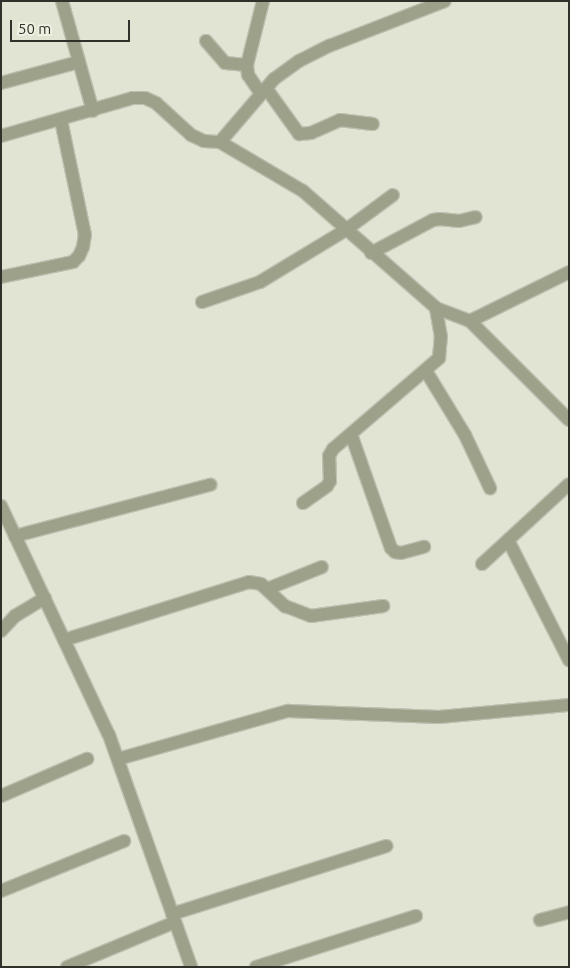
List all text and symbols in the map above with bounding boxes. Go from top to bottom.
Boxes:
scale bar [12,10,132,42]
text: 50 m [18,20,51,37]

